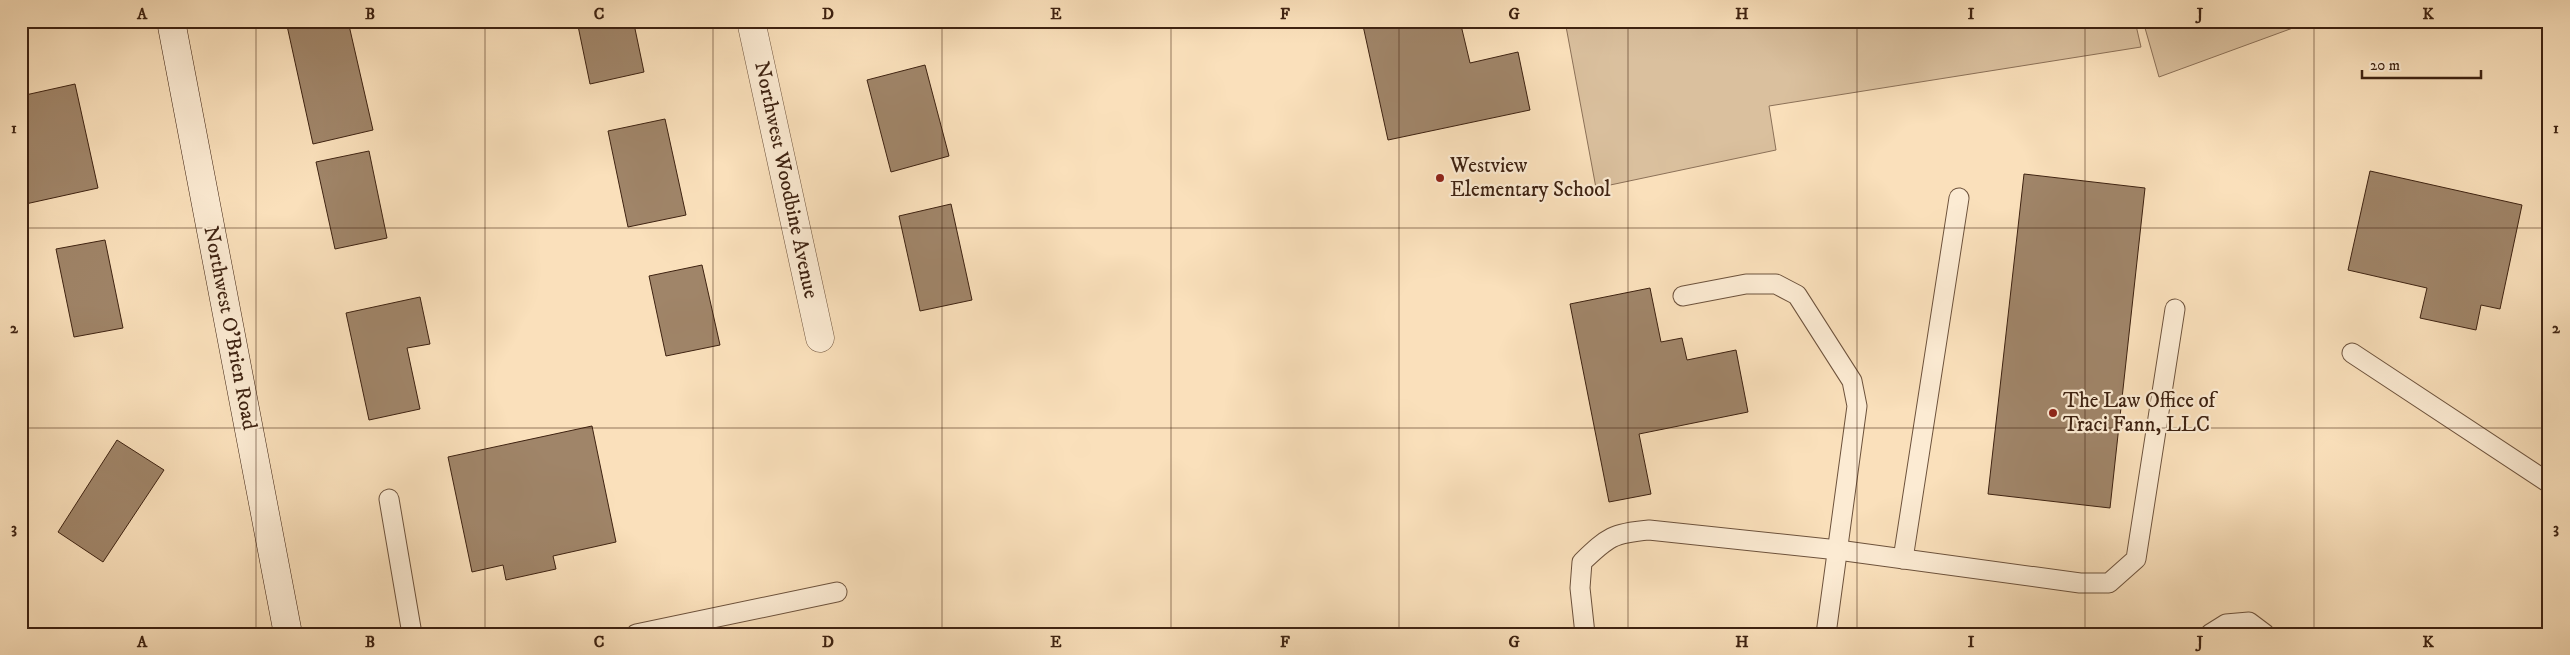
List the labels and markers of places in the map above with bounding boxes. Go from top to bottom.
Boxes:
place label: Westview Elementary School [1449,153,1611,203]
marker: Westview Elementary School [1434,172,1446,184]
place label: The Law Office of Traci Fann, LLC [2063,388,2219,438]
marker: The Law Office of Traci Fann, LLC [2047,407,2059,419]

